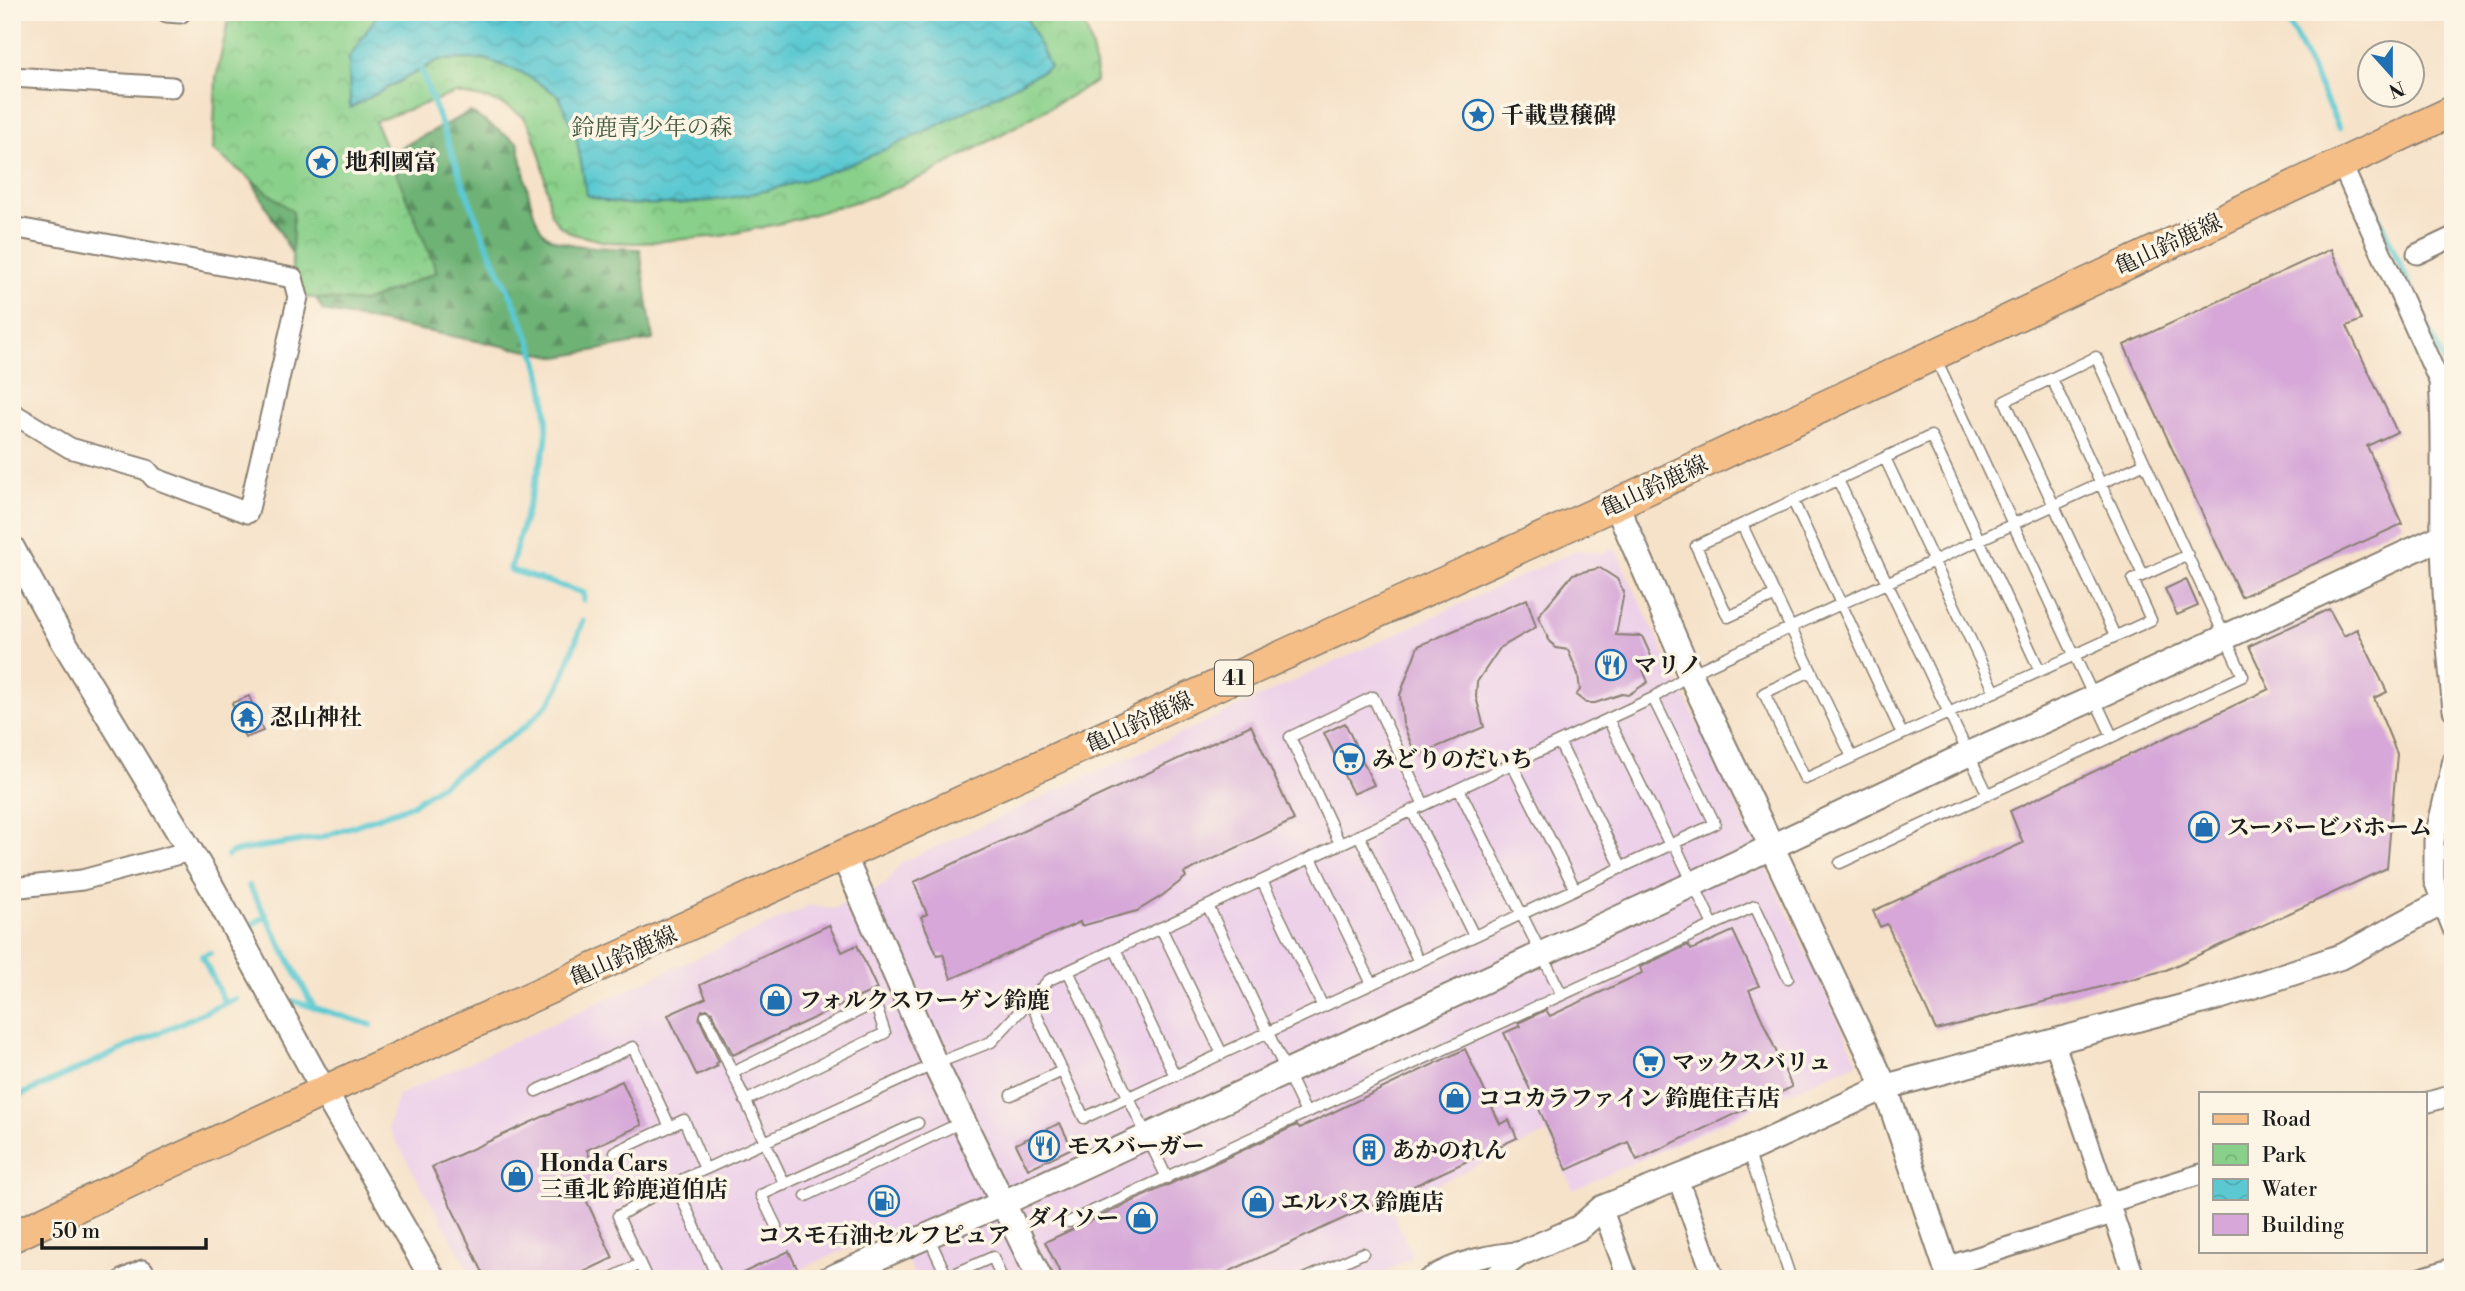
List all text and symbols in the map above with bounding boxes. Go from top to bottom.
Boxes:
north arrow [2356,38,2426,108]
text: N [2385,75,2408,103]
place icon: 千載豊穣碑 [1461,98,1495,132]
place label: 千載豊穣碑 [1501,102,1616,130]
park label: 鈴鹿青少年の森 [572,114,733,142]
place icon: 地利國富 [305,145,339,179]
place label: 地利國富 [345,149,437,177]
street label: 亀山鈴鹿線 [2110,208,2226,282]
street label: 亀山鈴鹿線 [1596,450,1712,524]
restaurant icon: マリノ [1594,648,1628,682]
place label: マリノ [1634,652,1702,680]
road number: 41 [1215,660,1253,696]
street label: 亀山鈴鹿線 [1081,686,1197,760]
temple icon: 忍山神社 [230,700,264,734]
place label: 忍山神社 [270,704,362,732]
supermarket icon: みどりのだいち [1332,742,1366,776]
place label: みどりのだいち [1372,746,1533,774]
shop icon: スーパービバホーム [2187,810,2221,844]
place label: スーパービバホーム [2227,814,2432,842]
street label: 亀山鈴鹿線 [565,921,682,993]
shop icon: フォルクスワーゲン鈴鹿 [759,983,793,1017]
place label: フォルクスワーゲン鈴鹿 [799,987,1050,1015]
supermarket icon: マックスバリュ [1632,1045,1666,1079]
place label: マックスバリュ [1672,1049,1831,1077]
shop icon: ココカラファイン 鈴鹿住吉店 [1438,1081,1472,1115]
place label: ココカラファイン 鈴鹿住吉店 [1478,1085,1780,1113]
legend [2199,1092,2426,1252]
text: Road [2262,1107,2311,1133]
restaurant icon: モスバーガー [1027,1129,1061,1163]
place label: モスバーガー [1067,1133,1205,1161]
building icon: あかのれん [1352,1133,1386,1167]
place label: あかのれん [1392,1137,1507,1165]
text: Park [2262,1143,2307,1169]
place label: Honda Cars 三重北 鈴鹿道伯店 [540,1150,728,1204]
shop icon: Honda Cars 三重北 鈴鹿道伯店 [500,1159,534,1193]
text: Water [2261,1177,2317,1203]
fuel station icon: コスモ石油セルフピュア [867,1184,901,1218]
shop icon: エルパス 鈴鹿店 [1241,1185,1275,1219]
place label: エルパス 鈴鹿店 [1281,1189,1444,1217]
shop icon: ダイソー [1125,1201,1159,1235]
place label: ダイソー [1027,1205,1119,1233]
scale bar [42,1207,206,1251]
text: Building [2261,1213,2344,1239]
text: 50 m [52,1219,100,1245]
place label: コスモ石油セルフピュア [758,1222,1011,1250]

